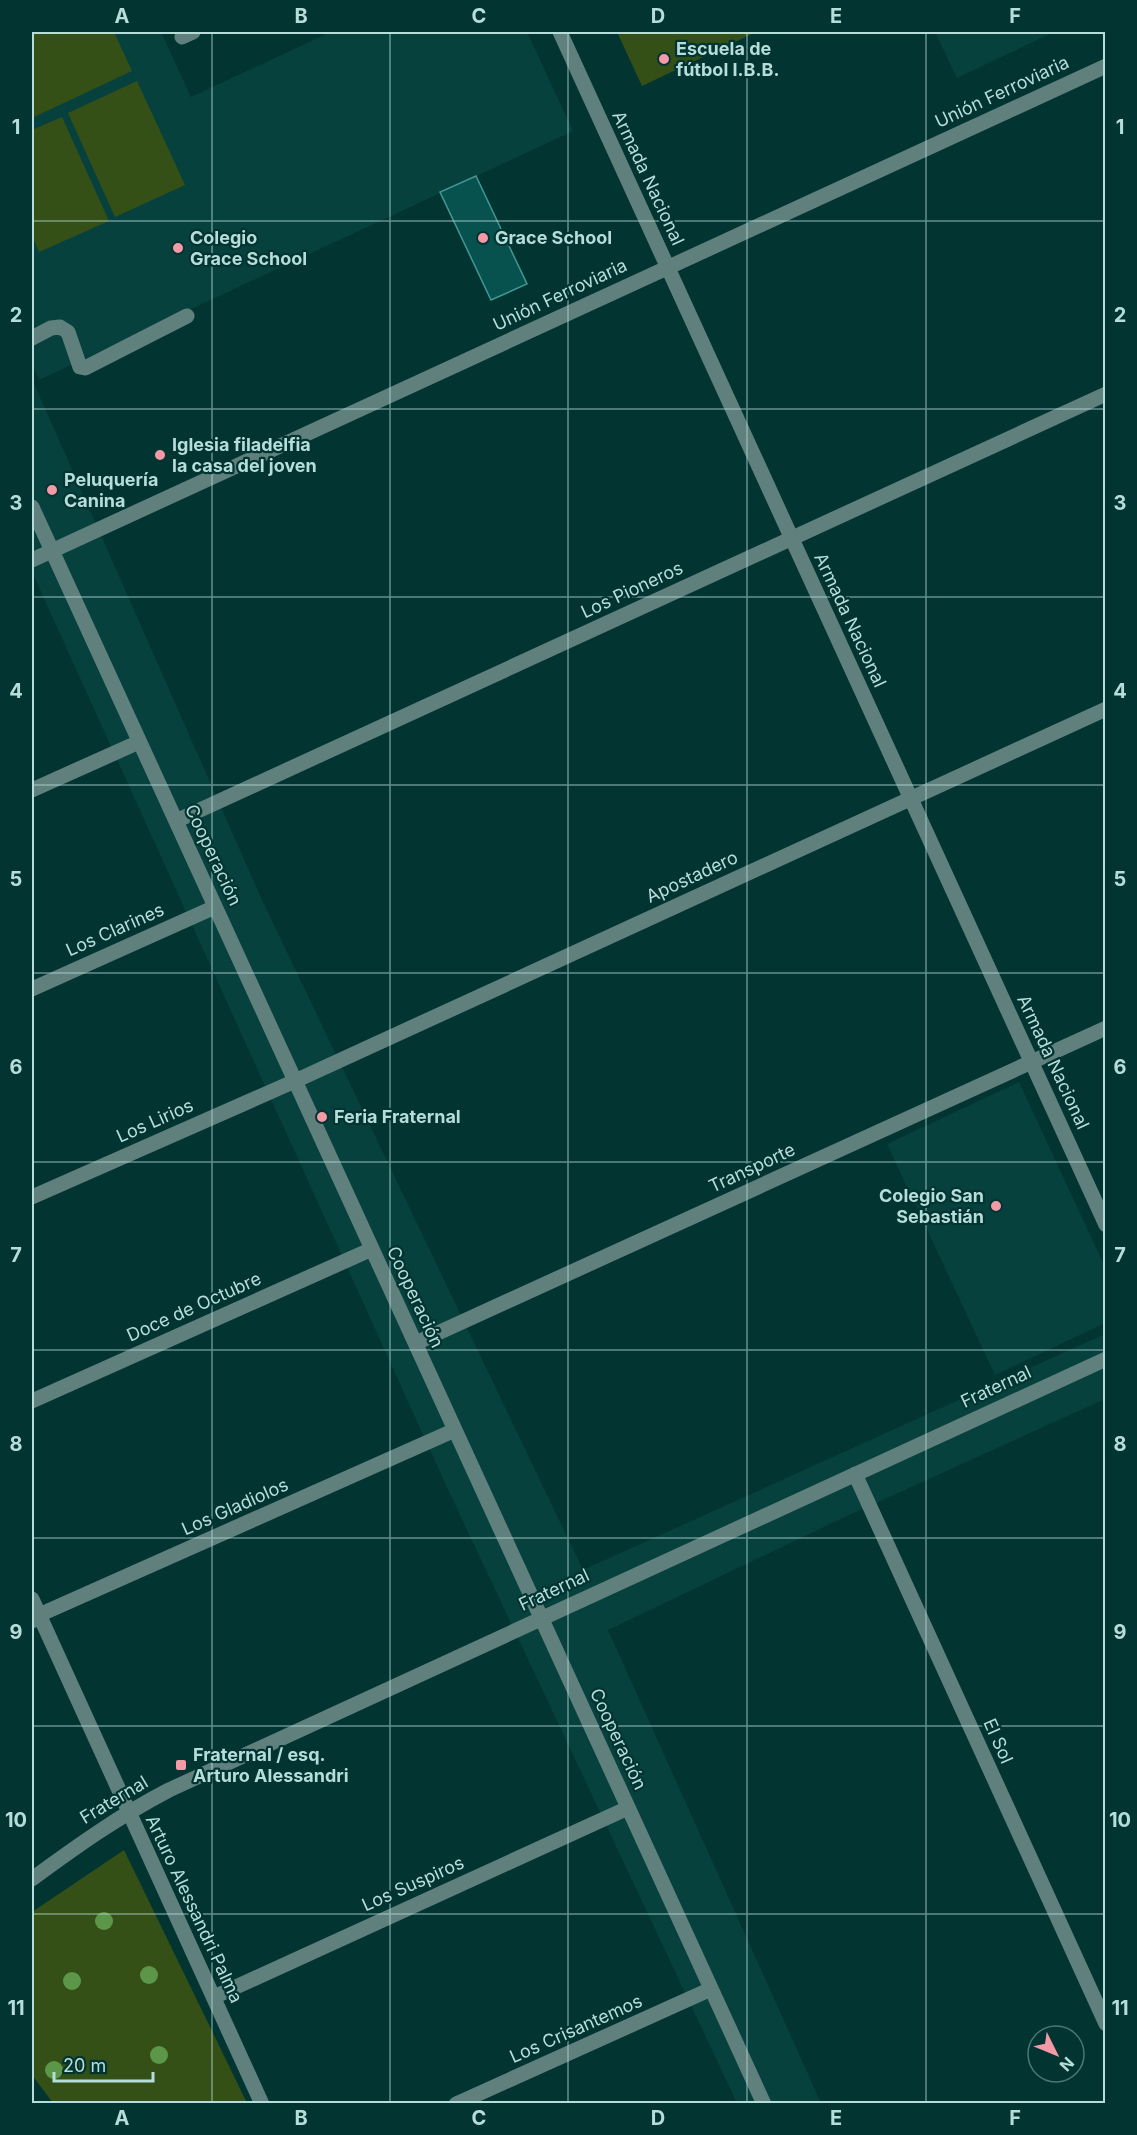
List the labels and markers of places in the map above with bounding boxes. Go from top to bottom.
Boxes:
place label: Escuela de fútbol I.B.B. [676,38,779,80]
marker: Escuela de fútbol I.B.B. [657,52,671,66]
place label: Colegio Grace School [190,227,307,269]
place label: Grace School [495,227,612,248]
marker: Grace School [476,231,490,245]
marker: Colegio Grace School [171,241,185,255]
place label: Iglesia filadelfia la casa del joven [172,434,317,476]
marker: Iglesia filadelfia la casa del joven [153,448,167,462]
place label: Peluquería Canina [64,469,158,511]
marker: Peluquería Canina [45,483,59,497]
place label: Feria Fraternal [334,1106,461,1127]
marker: Feria Fraternal [315,1110,329,1124]
place label: Colegio San Sebastián [879,1185,984,1227]
marker: Colegio San Sebastián [989,1199,1003,1213]
place label: Fraternal / esq. Arturo Alessandri [193,1744,349,1786]
marker: Fraternal / esq. Arturo Alessandri [174,1758,188,1772]

